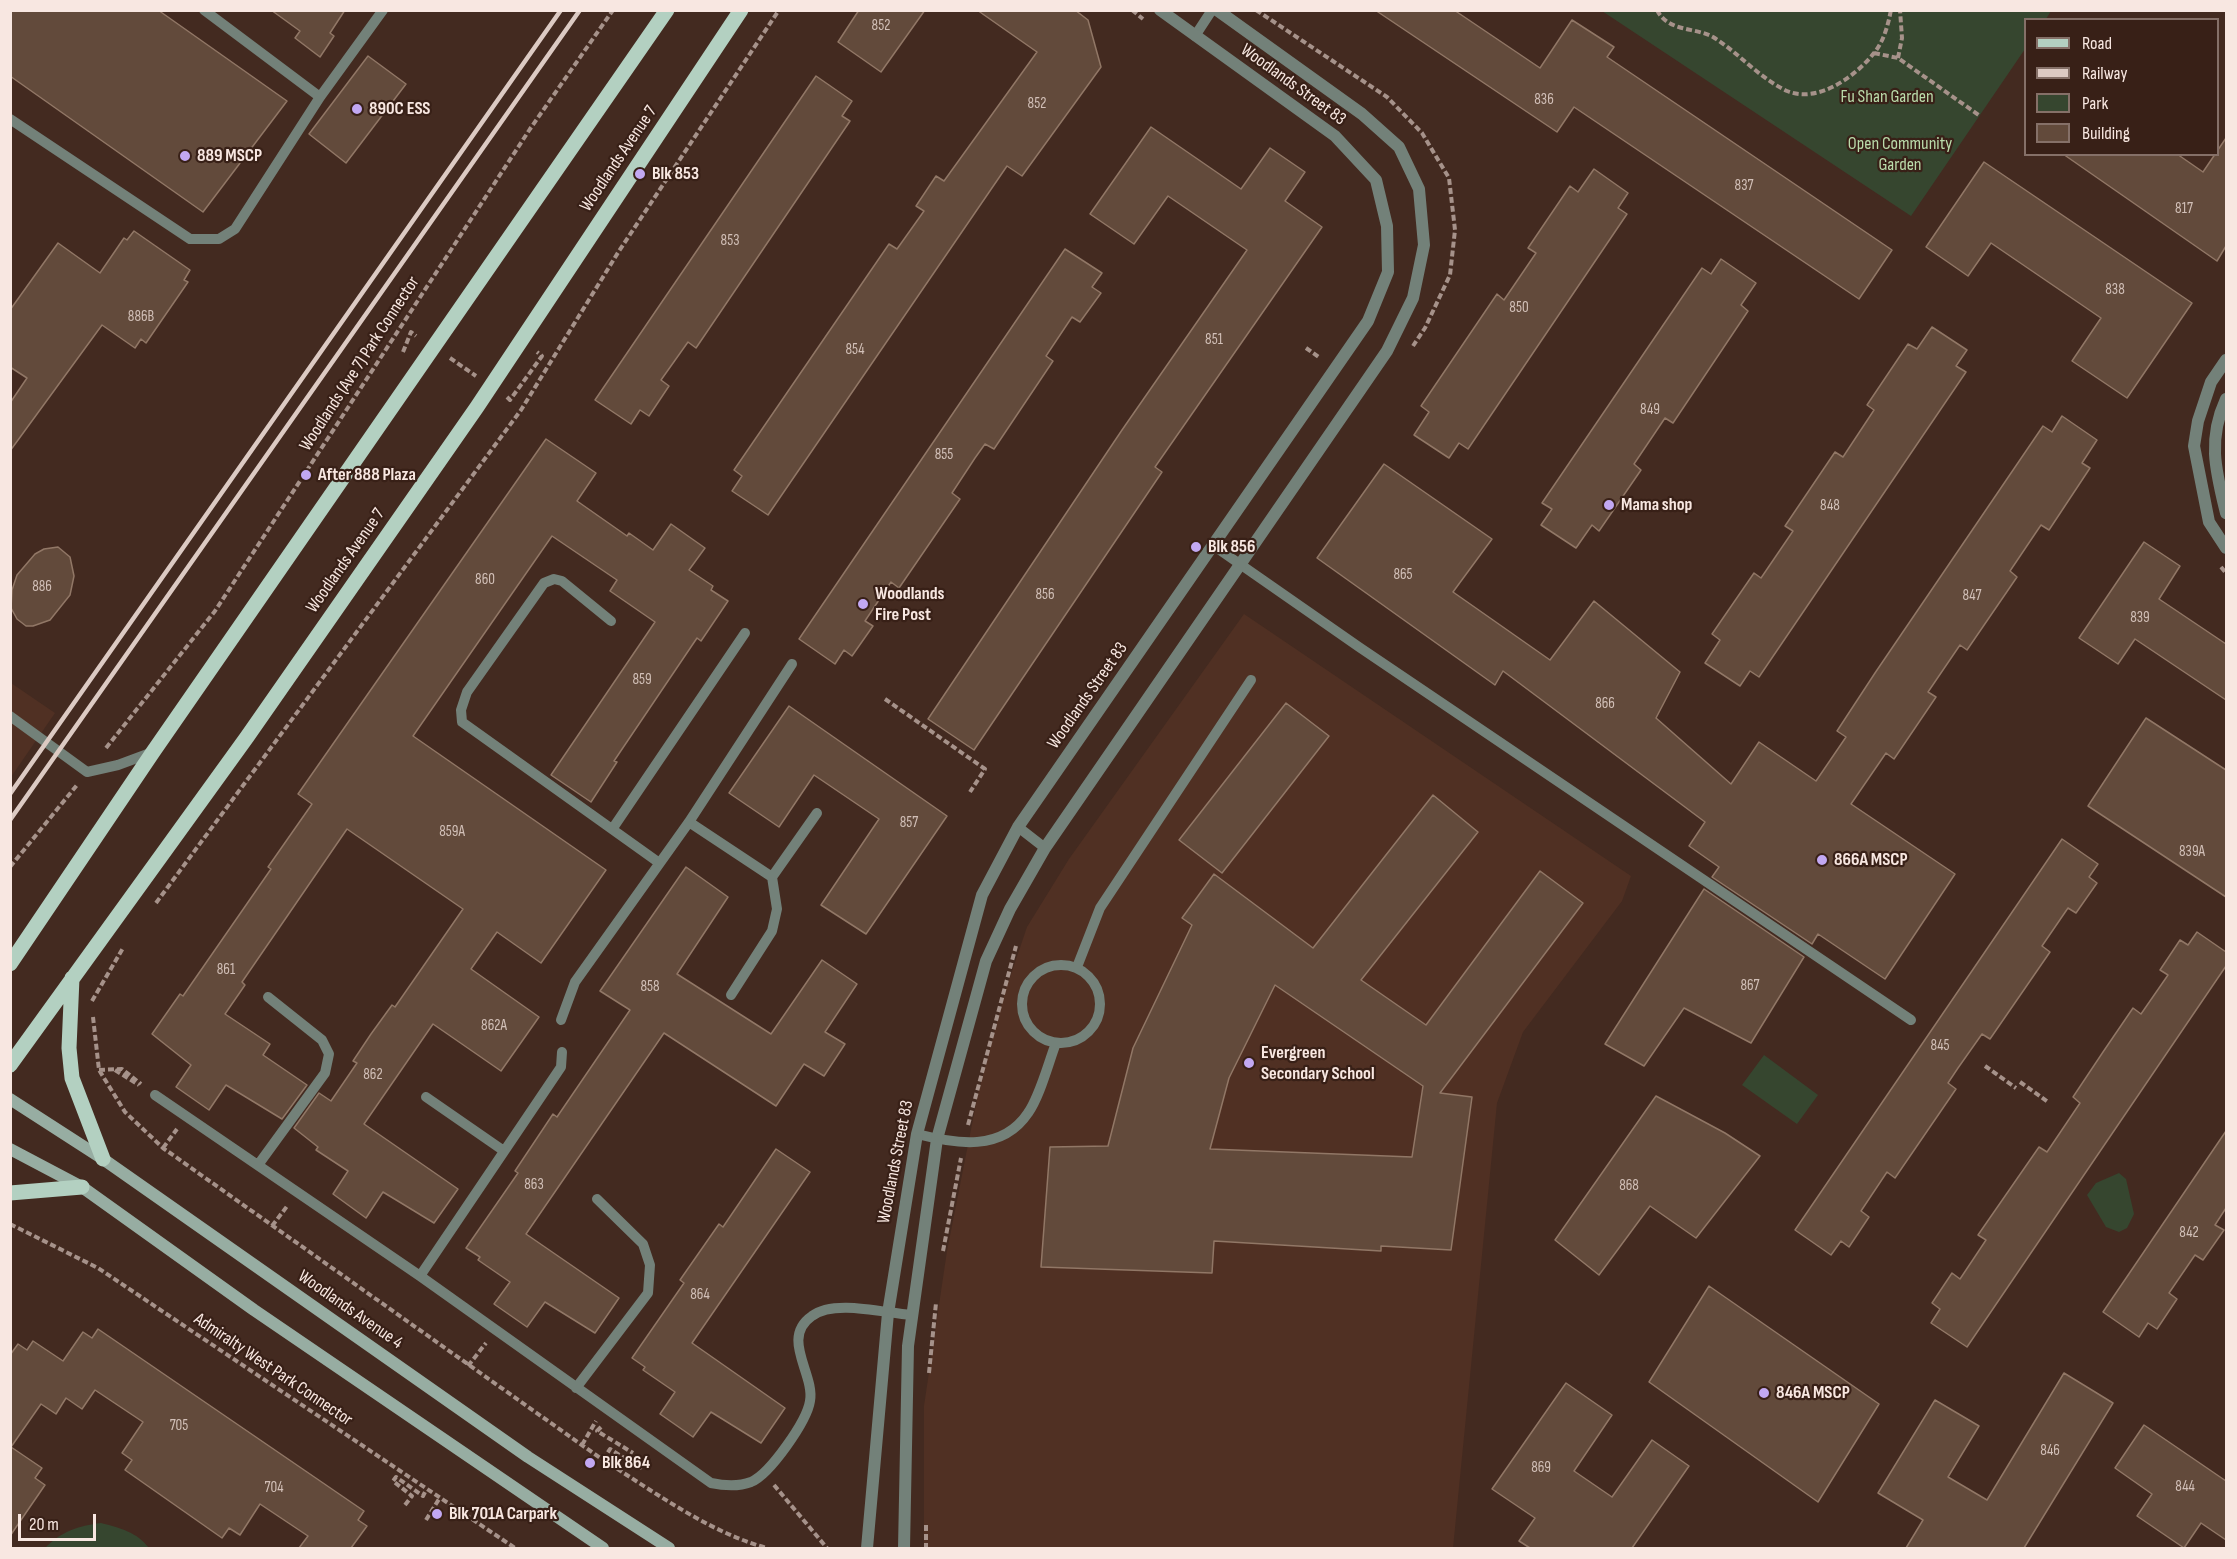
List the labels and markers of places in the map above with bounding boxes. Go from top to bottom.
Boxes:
place label: 890C ESS [369,98,430,120]
marker: 890C ESS [350,102,364,116]
place label: 889 MSCP [197,145,262,167]
marker: 889 MSCP [178,149,192,163]
place label: Blk 853 [652,163,699,185]
marker: Blk 853 [633,167,647,181]
place label: After 888 Plaza [318,464,416,486]
marker: After 888 Plaza [299,468,313,482]
place label: Mama shop [1621,494,1692,516]
marker: Mama shop [1602,498,1616,512]
place label: Blk 856 [1208,536,1255,558]
marker: Blk 856 [1189,540,1203,554]
place label: Woodlands Fire Post [875,583,944,626]
marker: Woodlands Fire Post [856,597,870,611]
place label: 866A MSCP [1834,849,1908,871]
marker: 866A MSCP [1815,853,1829,867]
place label: Evergreen Secondary School [1261,1042,1375,1084]
marker: Evergreen Secondary School [1242,1056,1256,1070]
place label: 846A MSCP [1776,1382,1850,1404]
marker: 846A MSCP [1757,1386,1771,1400]
place label: Blk 864 [602,1452,650,1474]
marker: Blk 864 [583,1456,597,1470]
place label: Blk 701A Carpark [449,1503,557,1525]
marker: Blk 701A Carpark [430,1507,444,1521]

